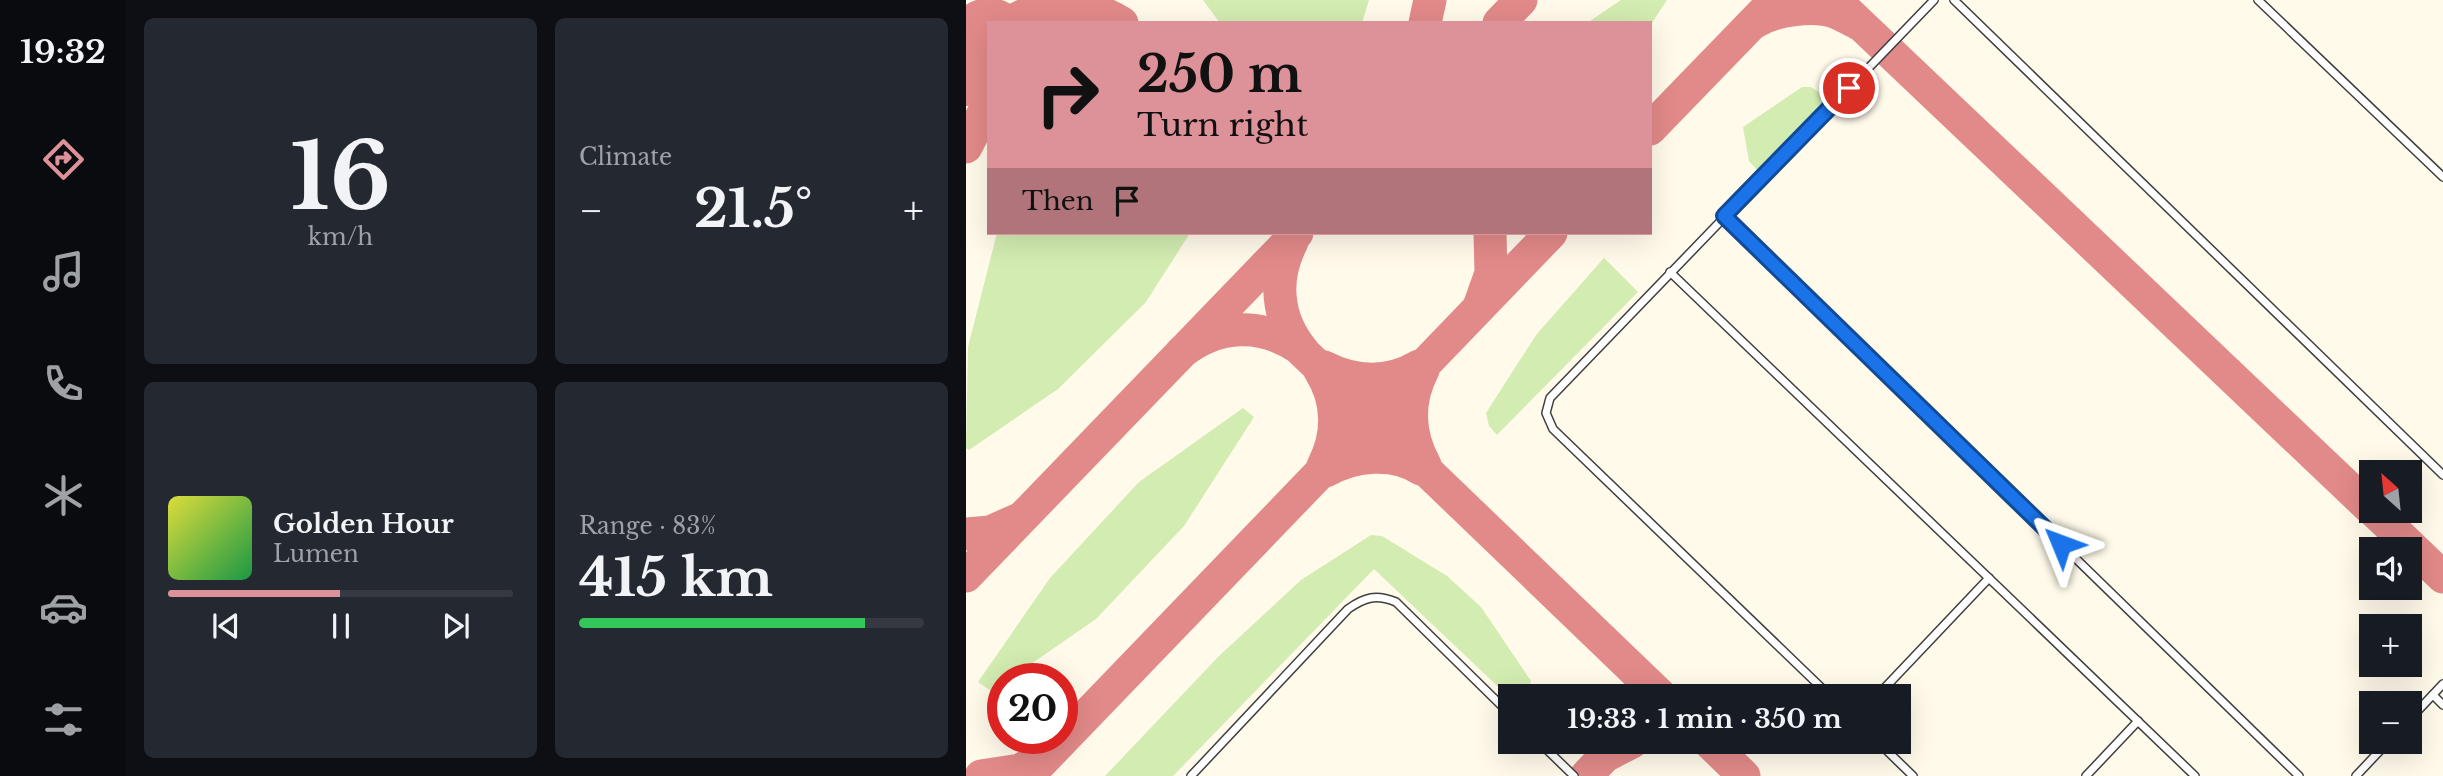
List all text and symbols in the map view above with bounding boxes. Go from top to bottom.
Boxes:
text: 19:32 [20,32,106,72]
text: 250 m [1137,44,1302,105]
icon: right [1022,49,1113,140]
pin [1819,58,1879,118]
icon: arrive [1830,69,1868,107]
text: Turn right [1137,105,1308,145]
text: 16 [290,121,391,234]
icon: directions [39,135,88,184]
text: Climate [579,143,672,171]
text: 21.5° [694,177,812,241]
icon: arrive [1108,182,1146,220]
text: Then [1022,185,1094,217]
text: − [579,187,603,234]
text: + [903,187,924,234]
text: km/h [308,223,373,251]
icon: music [39,247,88,296]
icon: phone [39,359,88,408]
north arrow [2359,460,2422,523]
map controls [2359,460,2422,754]
icon: climate [39,471,88,520]
position arrow [2024,507,2098,581]
text: Golden Hour [273,508,454,540]
text: Range · 83% [579,512,716,540]
button: sound [2359,537,2422,600]
text: Lumen [273,540,359,568]
text: 415 km [579,546,773,610]
icon: car [39,583,88,632]
icon: previous [207,607,245,645]
icon: pause [322,607,360,645]
icon: next [437,607,475,645]
button: + [2359,614,2422,677]
speed limit sign: 20 [987,663,1078,754]
button: − [2359,691,2422,754]
icon: filters [39,695,88,744]
text: 19:33 · 1 min · 350 m [1567,703,1842,735]

